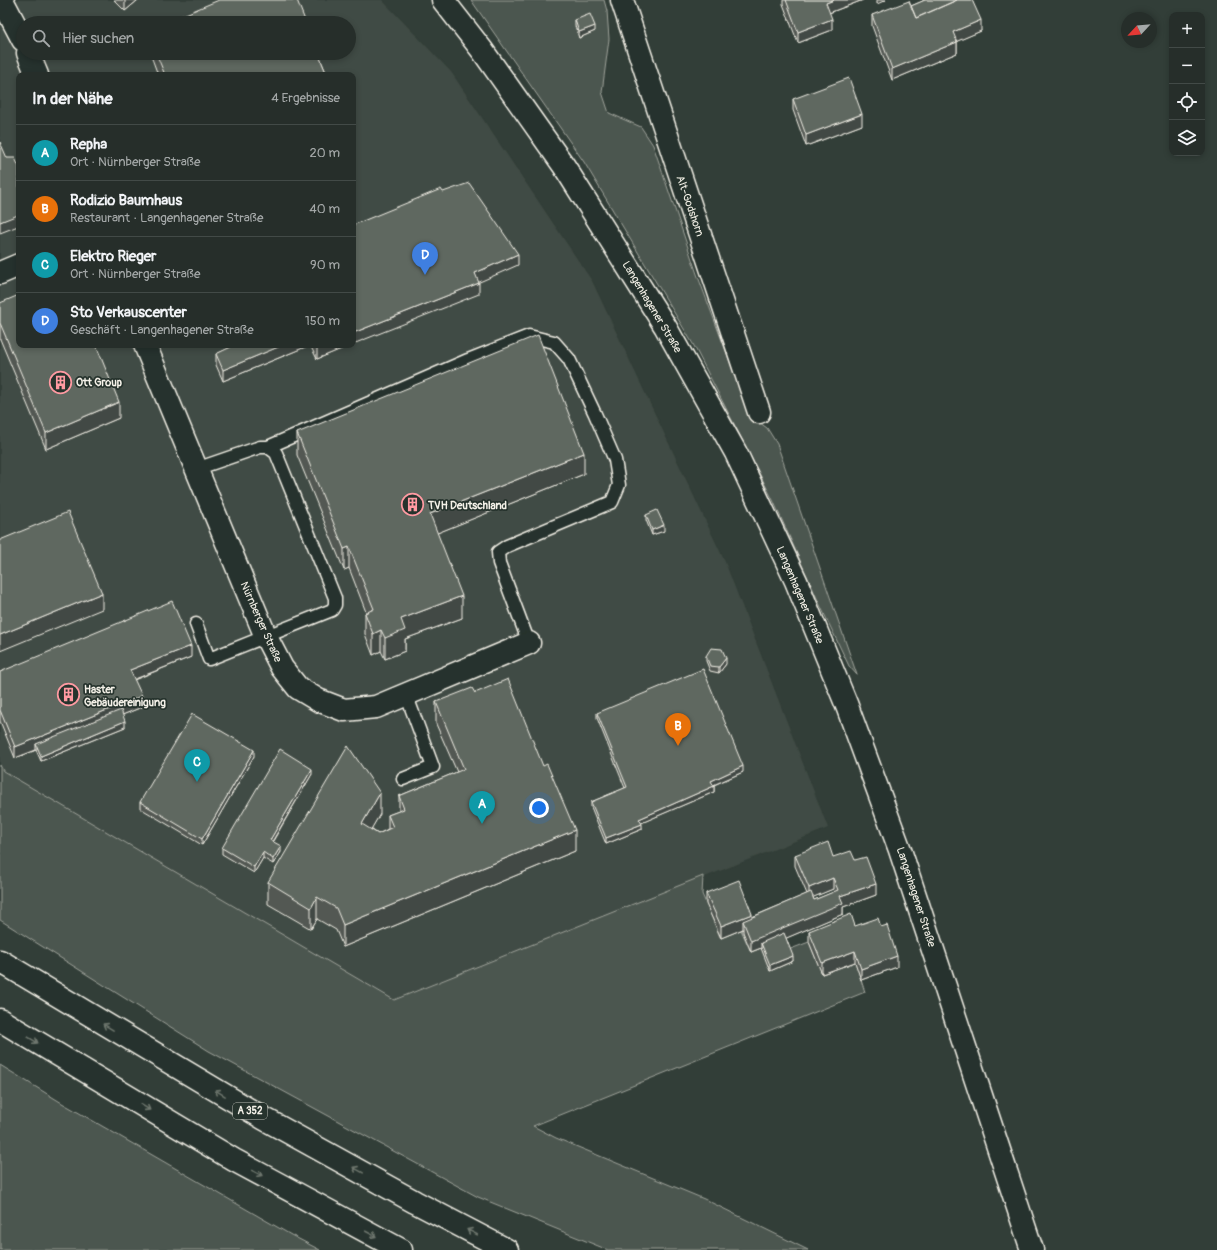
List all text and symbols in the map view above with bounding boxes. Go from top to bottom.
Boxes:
north arrow [1121,12,1157,48]
map controls [1169,12,1205,156]
button: + [1169,12,1205,48]
search box [16,16,356,60]
icon: search [30,27,52,49]
text: Hier suchen [62,29,134,48]
button: − [1169,48,1205,84]
button: locate [1169,84,1205,120]
text: In der Nähe [32,88,113,109]
text: 4 Ergebnisse [271,90,340,106]
button: layers [1169,120,1205,156]
text: Repha [70,135,107,154]
text: A [41,145,49,161]
text: 20 m [309,145,340,161]
text: Ort · Nürnberger Straße [70,154,200,170]
street label: Alt-Godshorn [673,174,707,238]
text: Rodizio Baumhaus [70,191,182,210]
text: B [41,201,49,217]
text: 40 m [309,201,340,217]
text: Restaurant · Langenhagener Straße [70,210,263,226]
pin: D [412,242,438,275]
text: Elektro Rieger [70,247,156,266]
text: C [41,257,49,273]
text: 90 m [310,257,340,273]
street label: Langenhagener Straße [620,259,685,356]
text: Ort · Nürnberger Straße [70,266,200,282]
text: Sto Verkauscenter [70,303,187,322]
text: D [41,313,49,329]
text: 150 m [305,313,340,329]
text: Geschäft · Langenhagener Straße [70,322,254,338]
building icon: Ott Group [48,369,74,395]
place label: Ott Group [76,376,122,389]
building icon: TVH Deutschland [399,492,425,518]
place label: TVH Deutschland [427,499,507,512]
street label: Langenhagener Straße [774,544,827,646]
street label: Nürnberger Straße [237,580,285,665]
building icon: Haster Gebäudereinigung [55,682,81,708]
place label: Haster Gebäudereinigung [84,683,166,709]
pin: B [665,713,691,746]
pin: C [184,749,210,782]
pin: A [469,791,495,824]
your location [529,798,549,818]
street label: Langenhagener Straße [894,845,938,949]
one-way arrow [102,1022,114,1030]
one-way arrow [27,1036,39,1044]
one-way arrow [214,1088,226,1096]
one-way arrow [139,1103,151,1111]
road number: A 352 [233,1103,267,1119]
one-way arrow [352,1166,364,1174]
one-way arrow [251,1169,263,1177]
one-way arrow [466,1228,478,1235]
one-way arrow [365,1231,377,1239]

